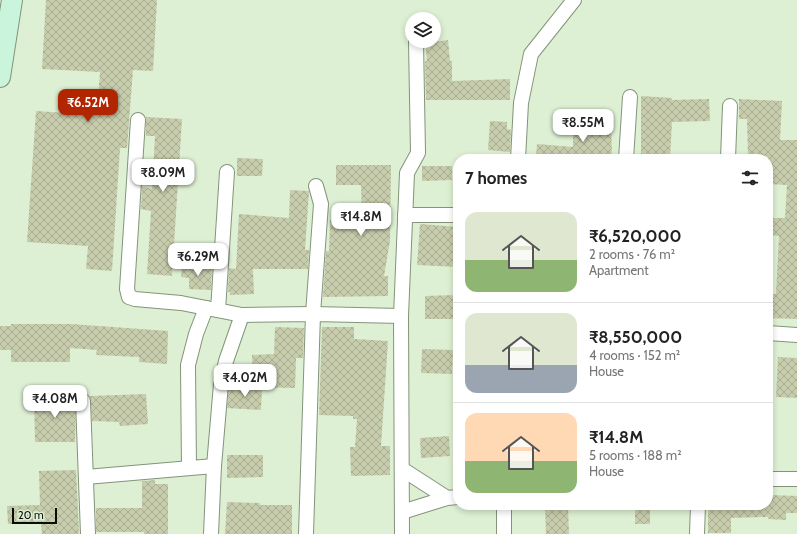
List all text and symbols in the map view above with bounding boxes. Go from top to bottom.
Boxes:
map controls [405,12,441,48]
button: layers [405,12,441,48]
pin: ₹6.52M [55,89,121,123]
text: ₹6.52M [67,94,109,110]
pin: ₹8.55M [550,109,616,143]
text: ₹8.55M [562,114,604,130]
pin: ₹8.09M [130,159,196,193]
text: ₹8.09M [141,164,185,180]
icon: filters [739,167,761,189]
text: 7 homes [465,168,527,188]
pin: ₹14.8M [328,203,394,237]
text: ₹14.8M [340,208,382,224]
text: ₹6,520,000 [589,226,682,246]
icon: home [497,228,545,276]
pin: ₹6.29M [165,243,231,277]
text: 2 rooms · 76 m² [589,246,675,262]
text: ₹6.29M [177,248,219,264]
text: Apartment [589,262,649,278]
text: ₹8,550,000 [589,327,682,347]
icon: home [497,329,545,377]
text: 4 rooms · 152 m² [589,347,680,363]
text: House [589,363,624,379]
pin: ₹4.02M [212,364,278,398]
text: ₹4.02M [223,369,267,385]
pin: ₹4.08M [22,385,88,419]
text: ₹4.08M [32,390,78,406]
text: ₹14.8M [589,427,643,447]
icon: home [497,429,545,477]
text: 5 rooms · 188 m² [589,447,682,463]
text: House [589,463,624,479]
scale bar [12,506,57,525]
text: 20 m [18,508,44,522]

